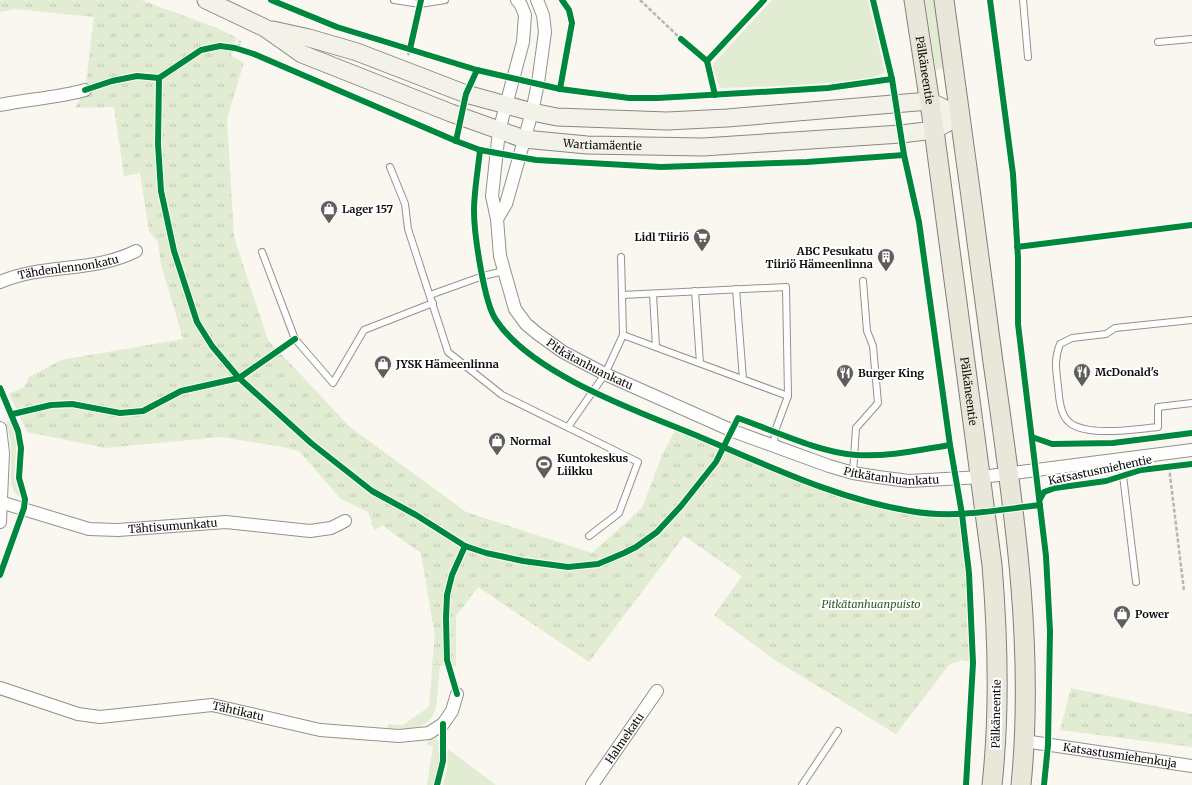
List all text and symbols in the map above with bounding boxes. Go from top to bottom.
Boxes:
street label: Pälkäneentie [913,35,937,106]
street label: Wartiamäentie [562,136,642,153]
shop icon: Lager 157 [319,199,339,224]
place label: Lager 157 [342,202,394,216]
supermarket icon: Lidl Tiiriö [692,227,712,252]
place label: Lidl Tiiriö [635,230,689,244]
place label: ABC Pesukatu Tiiriö Hämeenlinna [766,244,873,271]
building icon: ABC Pesukatu Tiiriö Hämeenlinna [876,247,896,272]
street label: Tähdenlennonkatu [16,252,120,283]
street label: Pitkätanhuankatu [544,335,635,393]
shop icon: JYSK Hämeenlinna [373,354,393,379]
street label: Pälkäneentie [957,356,980,427]
place label: JYSK Hämeenlinna [395,357,499,371]
restaurant icon: McDonald's [1072,362,1092,387]
restaurant icon: Burger King [835,363,855,388]
place label: McDonald's [1095,365,1159,379]
place label: Burger King [858,366,924,380]
shop icon: Normal [487,431,507,456]
place label: Normal [510,434,551,448]
place label: Kuntokeskus Liikku [557,451,629,478]
street label: Katsastusmiehentie [1047,452,1153,488]
sports icon: Kuntokeskus Liikku [534,454,554,479]
street label: Pitkätanhuankatu [842,464,940,488]
street label: Tähtisumunkatu [128,516,218,536]
park label: Pitkätanhuanpuisto [821,597,921,611]
shop icon: Power [1112,604,1132,629]
place label: Power [1135,607,1169,621]
street label: Pälkäneentie [988,679,1004,749]
street label: Tähtikatu [211,698,265,724]
street label: Halmekatu [602,710,647,766]
street label: Katsastusmiehenkuja [1062,740,1178,771]

